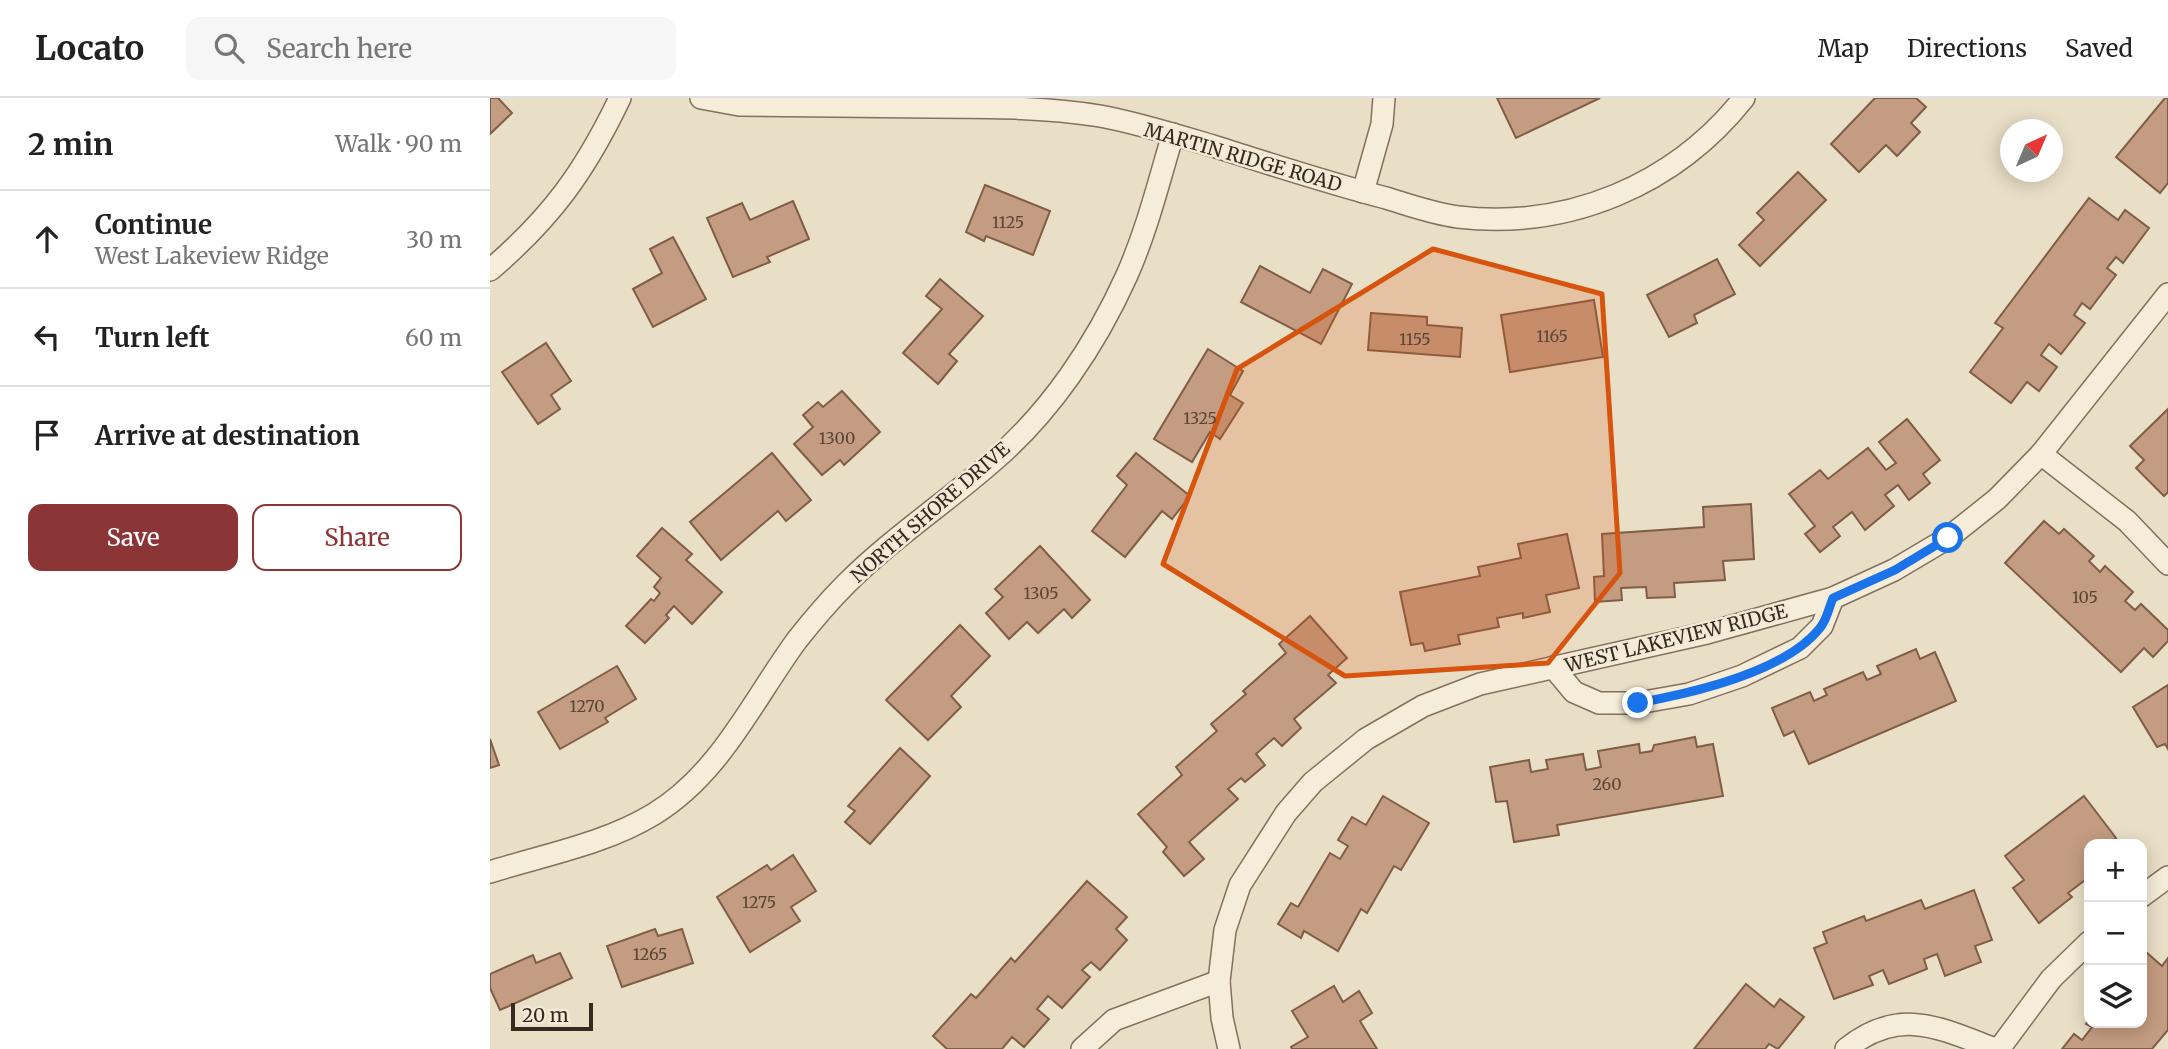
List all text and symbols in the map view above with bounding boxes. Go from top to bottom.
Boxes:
search box [186,17,676,80]
text: Locato [35,28,144,69]
icon: search [210,29,248,67]
text: Search here [266,32,412,65]
text: Map [1818,33,1869,64]
text: Directions [1907,33,2027,64]
text: Saved [2065,33,2133,64]
street label: MARTIN RIDGE ROAD [1141,117,1345,197]
north arrow [2000,119,2063,182]
text: 2 min [28,125,113,163]
text: Walk · 90 m [335,129,462,158]
text: Continue [95,208,212,241]
house number: 1125 [992,212,1024,232]
icon: ahead [28,220,66,258]
text: 30 m [406,225,462,254]
text: West Lakeview Ridge [95,241,329,270]
icon: left [28,318,66,356]
text: Turn left [95,321,209,354]
text: 60 m [405,323,462,352]
house number: 1165 [1536,326,1568,346]
house number: 1155 [1399,329,1431,349]
house number: 1325 [1183,408,1217,428]
icon: arrive [28,416,66,454]
text: Arrive at destination [95,419,360,452]
house number: 1300 [819,428,855,448]
street label: NORTH SHORE DRIVE [846,436,1014,588]
button: Save [28,504,238,571]
button: Share [252,504,462,571]
route start [1932,522,1963,553]
house number: 1305 [1023,583,1059,603]
house number: 105 [2072,587,2098,607]
street label: WEST LAKEVIEW RIDGE [1561,599,1790,678]
route end [1622,687,1653,718]
house number: 1270 [569,696,605,716]
house number: 260 [1592,774,1622,794]
map controls [2084,839,2147,1028]
button: + [2084,839,2147,902]
house number: 1275 [742,892,776,912]
button: − [2084,902,2147,965]
house number: 1265 [633,944,667,964]
button: layers [2084,965,2147,1028]
scale bar [511,1000,593,1032]
text: 20 m [522,1003,569,1027]

